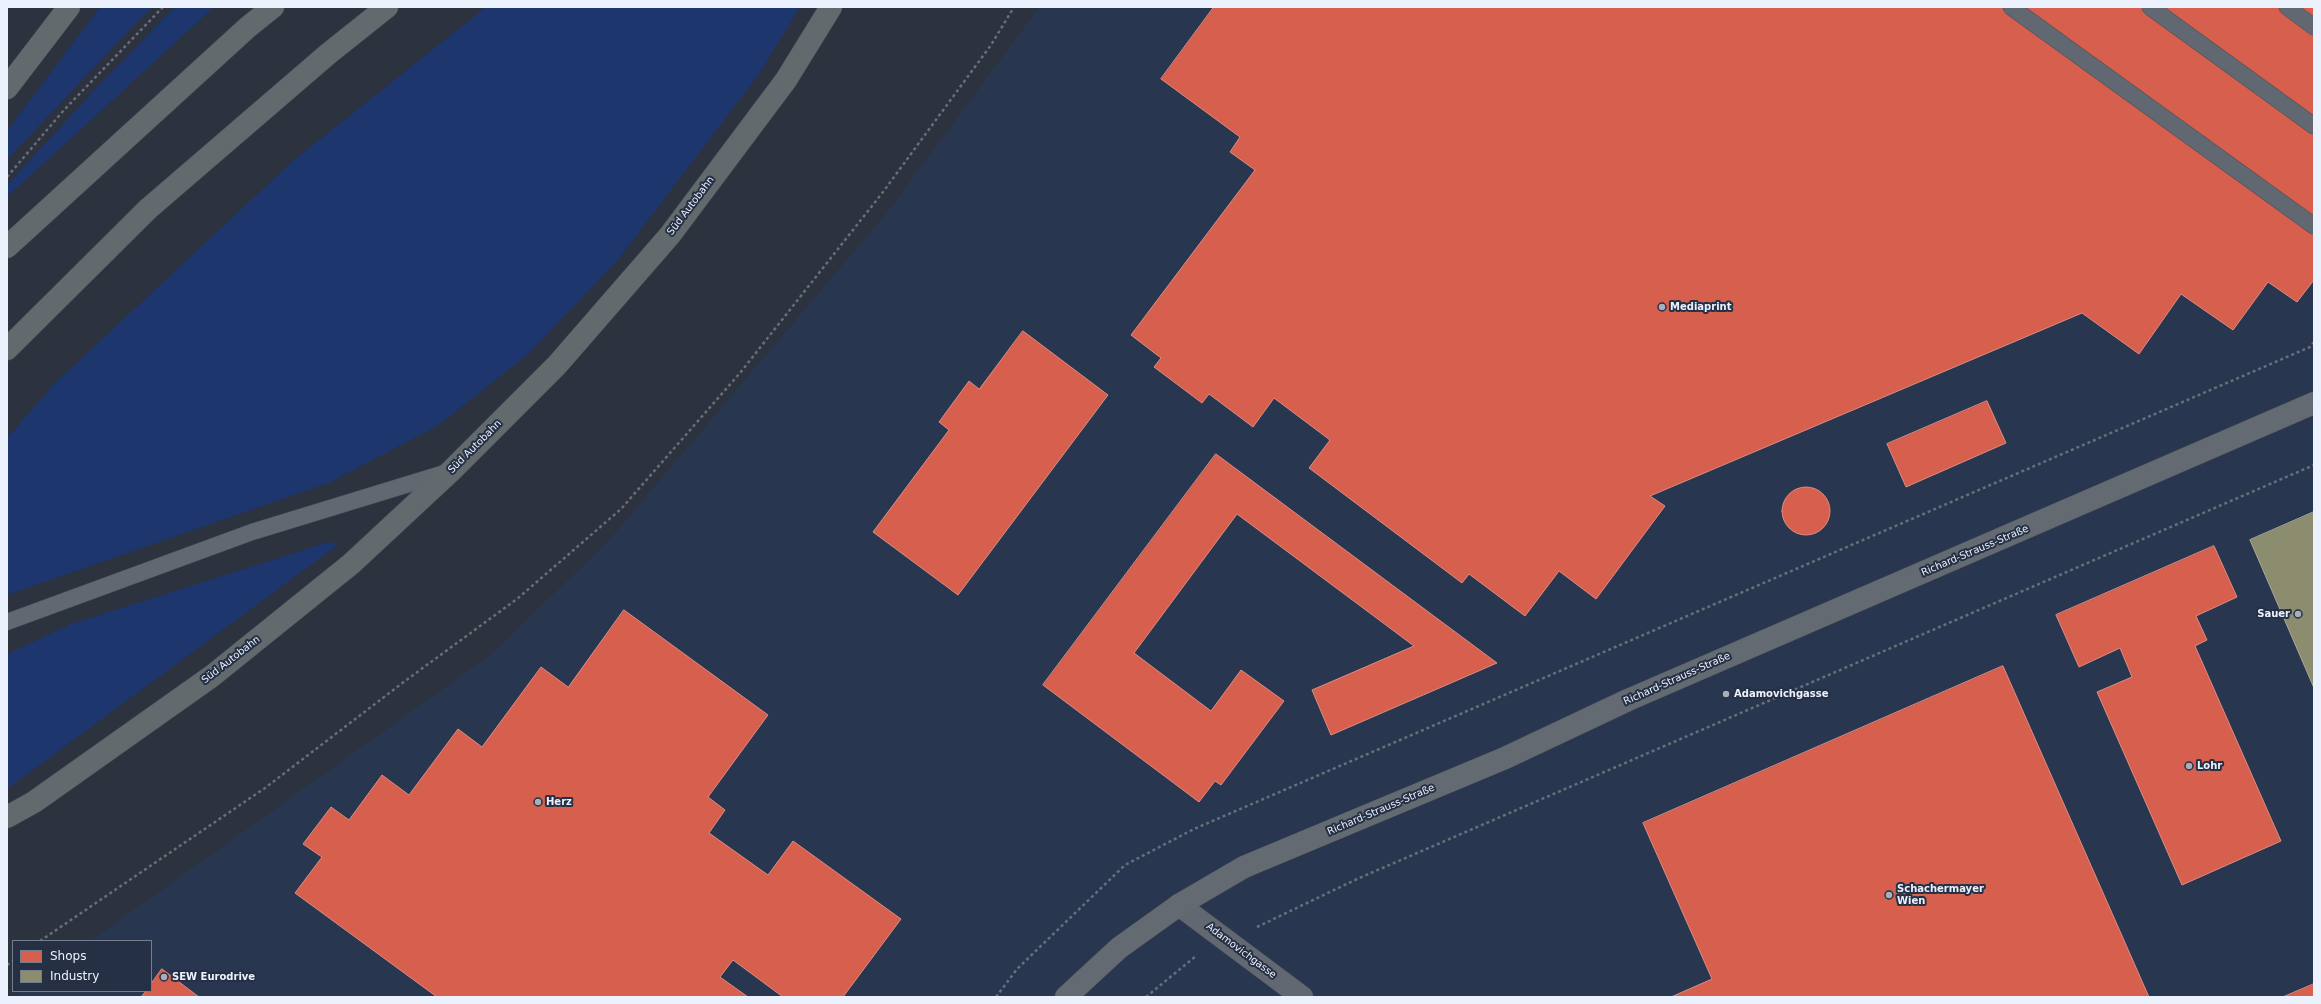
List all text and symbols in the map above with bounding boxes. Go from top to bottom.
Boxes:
street label: Süd Autobahn [665,174,717,238]
place label: Mediaprint [1670,301,1731,313]
marker: Mediaprint [1657,302,1667,312]
street label: Süd Autobahn [446,418,504,476]
street label: Richard-Strauss-Straße [1920,523,2030,579]
place label: Sauer [2257,608,2290,620]
marker: Sauer [2293,609,2303,619]
street label: Süd Autobahn [199,634,263,686]
street label: Richard-Strauss-Straße [1622,650,1732,708]
place label: Adamovichgasse [1734,688,1829,700]
marker: Adamovichgasse [1721,689,1731,699]
place label: Lohr [2197,760,2222,772]
marker: Lohr [2184,761,2194,771]
street label: Richard-Strauss-Straße [1326,782,1436,838]
place label: Herz [546,796,572,808]
marker: Herz [533,797,543,807]
place label: Schachermayer Wien [1897,883,1984,906]
marker: Schachermayer Wien [1884,890,1894,900]
street label: Adamovichgasse [1204,921,1278,981]
legend [12,940,152,992]
text: Shops [50,949,86,963]
text: Industry [50,969,99,983]
place label: SEW Eurodrive [172,971,255,983]
marker: SEW Eurodrive [159,972,169,982]

